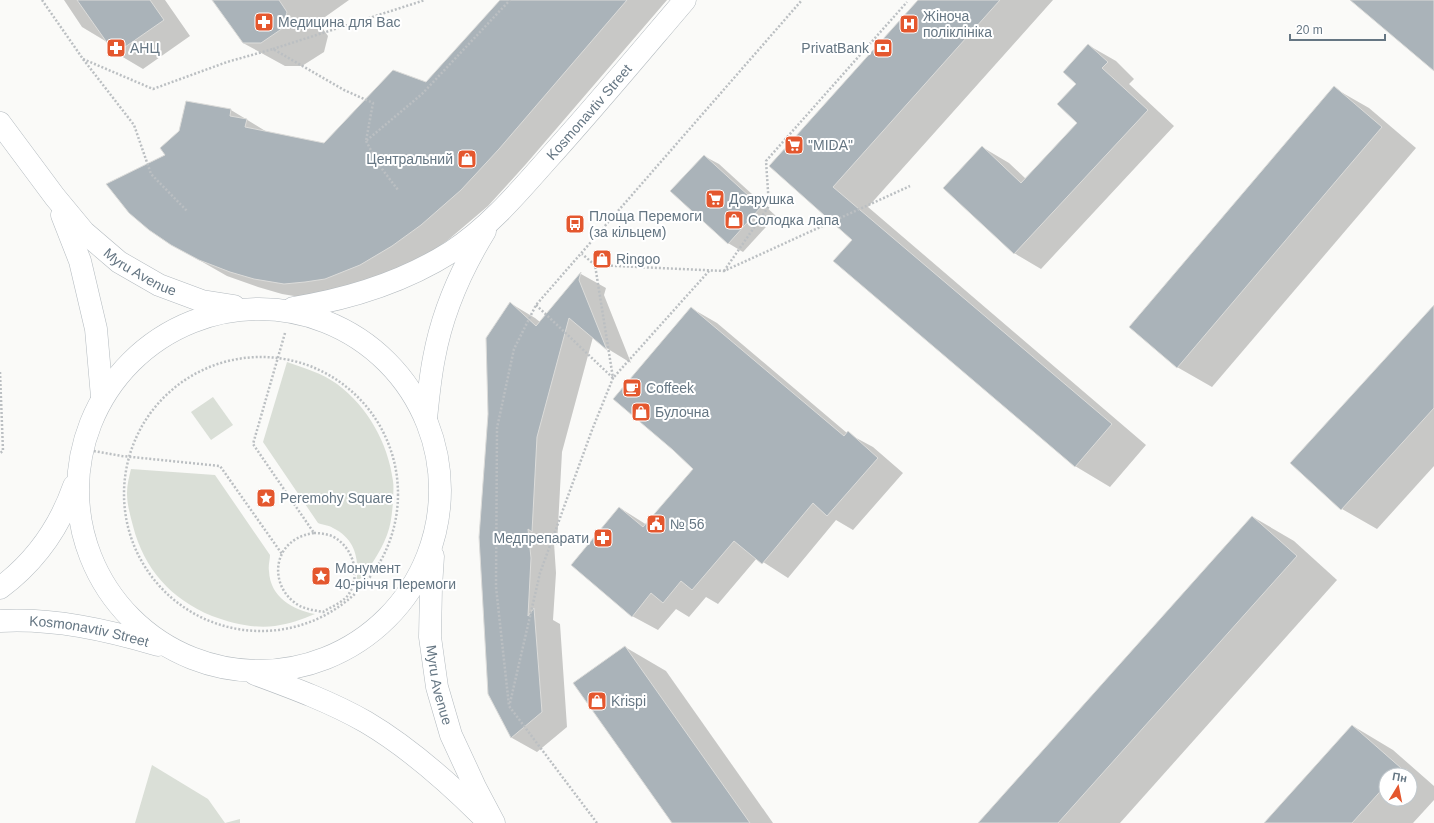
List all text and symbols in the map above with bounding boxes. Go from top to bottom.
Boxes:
place label: Жіноча поліклініка [923,8,992,40]
pharmacy icon: Медицина для Вас [253,11,275,33]
hospital icon: Жіноча поліклініка [898,13,920,35]
place label: Медицина для Вас [278,14,400,30]
scale bar [1290,16,1385,42]
text: 20 m [1296,23,1323,37]
pharmacy icon: АНЦ [105,37,127,59]
bank icon: PrivatBank [872,37,894,59]
place label: АНЦ [130,40,160,56]
place label: PrivatBank [801,40,870,56]
street label: Kosmonavtiv Street [543,61,635,163]
supermarket icon: "MIDA" [783,134,805,156]
place label: "MIDA" [808,137,853,153]
shop icon: Центральний [456,148,478,170]
place label: Центральний [366,151,453,167]
supermarket icon: Доярушка [704,188,726,210]
place label: Доярушка [729,191,794,207]
place label: Площа Перемоги (за кільцем) [589,208,702,240]
shop icon: Солодка лапа [723,209,745,231]
place label: Солодка лапа [748,212,839,228]
bus stop icon: Площа Перемоги (за кільцем) [564,213,586,235]
street label: Myru Avenue [100,245,179,299]
shop icon: Ringoo [591,248,613,270]
place label: Ringoo [616,251,661,267]
cafe icon: Coffeek [621,377,643,399]
place label: Coffeek [646,380,695,396]
shop icon: Булочна [630,401,652,423]
place label: Булочна [655,404,709,420]
place icon: Peremohy Square [255,487,277,509]
place label: Peremohy Square [280,490,393,506]
public building icon: № 56 [645,513,667,535]
place label: № 56 [670,516,705,532]
pharmacy icon: Медпрепарати [592,527,614,549]
place label: Медпрепарати [494,530,589,546]
place label: Монумент 40-річчя Перемоги [335,560,456,592]
place icon: Монумент 40-річчя Перемоги [310,565,332,587]
street label: Kosmonavtiv Street [29,613,151,650]
street label: Myru Avenue [423,644,456,727]
shop icon: Krispi [586,690,608,712]
place label: Krispi [611,693,646,709]
north arrow [1378,767,1418,807]
text: Пн [1392,770,1408,784]

